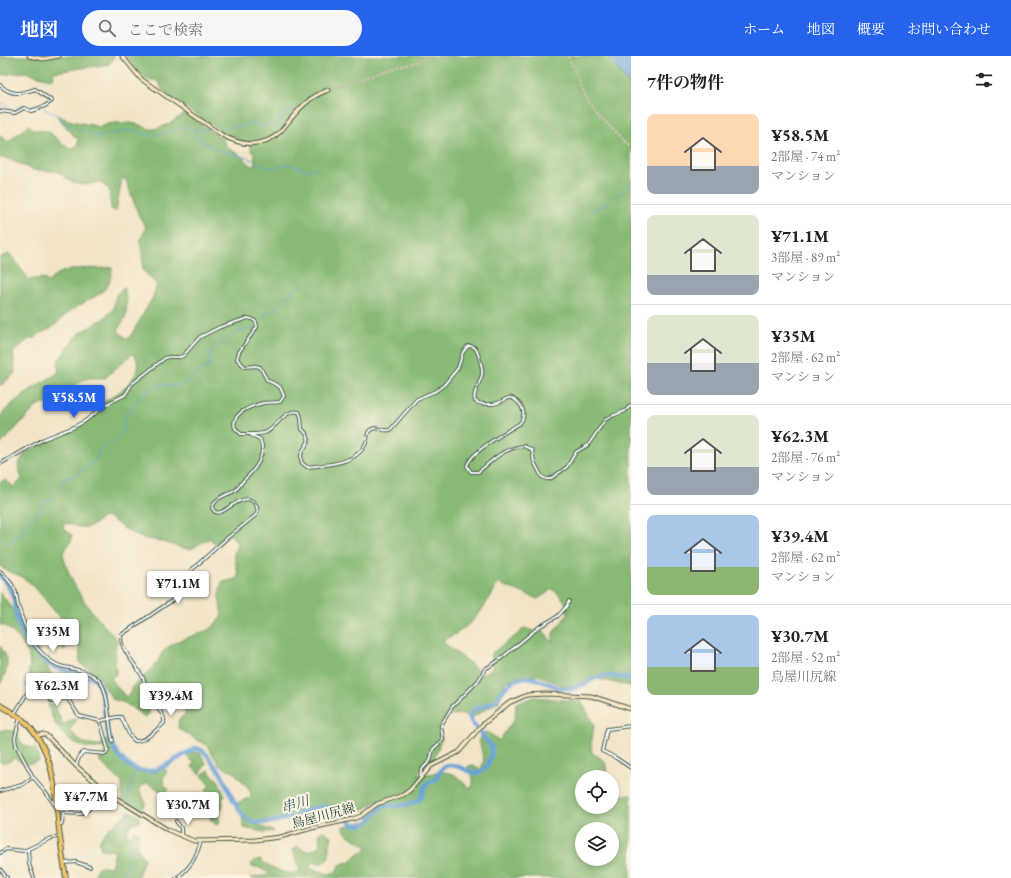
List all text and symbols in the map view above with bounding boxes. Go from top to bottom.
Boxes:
search box [82,10,362,46]
text: 地図 [20,17,58,42]
icon: search [96,17,118,39]
text: ここで検索 [128,20,203,39]
text: ホーム [743,20,785,38]
text: 地図 [807,20,835,38]
text: 概要 [857,20,885,38]
text: お問い合わせ [907,20,991,38]
icon: filters [973,69,995,91]
text: 7件の物件 [647,71,724,93]
text: ¥58.5M [771,124,829,146]
icon: home [679,130,727,178]
text: 2部屋 · 74 m² [771,148,840,165]
text: マンション [771,167,835,184]
text: ¥71.1M [771,225,829,247]
icon: home [679,231,727,279]
text: 3部屋 · 89 m² [771,249,840,266]
text: マンション [771,268,835,285]
text: ¥35M [771,325,816,347]
icon: home [679,331,727,379]
text: 2部屋 · 62 m² [771,349,840,366]
text: マンション [771,368,835,385]
pin: ¥58.5M [41,385,107,419]
text: ¥58.5M [52,389,96,406]
text: ¥62.3M [771,425,829,447]
icon: home [679,431,727,479]
text: 2部屋 · 76 m² [771,449,840,466]
text: マンション [771,468,835,485]
text: ¥39.4M [771,525,829,547]
icon: home [679,531,727,579]
text: 2部屋 · 62 m² [771,549,840,566]
text: マンション [771,568,835,585]
pin: ¥71.1M [145,571,211,605]
text: ¥71.1M [156,575,200,592]
pin: ¥35M [29,619,77,653]
text: ¥35M [36,623,70,640]
text: ¥30.7M [771,625,829,647]
icon: home [679,631,727,679]
text: 2部屋 · 52 m² [771,649,840,666]
text: 鳥屋川尻線 [771,668,836,685]
pin: ¥62.3M [24,673,90,707]
text: ¥62.3M [35,677,79,694]
pin: ¥39.4M [138,683,204,717]
text: ¥39.4M [149,687,193,704]
map controls [575,770,619,866]
button: locate [575,770,619,814]
pin: ¥47.7M [53,784,119,818]
text: ¥47.7M [64,788,108,805]
water label: 串川 [279,791,313,817]
pin: ¥30.7M [155,792,221,826]
text: ¥30.7M [166,796,210,813]
street label: 鳥屋川尻線 [290,799,357,832]
button: layers [575,822,619,866]

